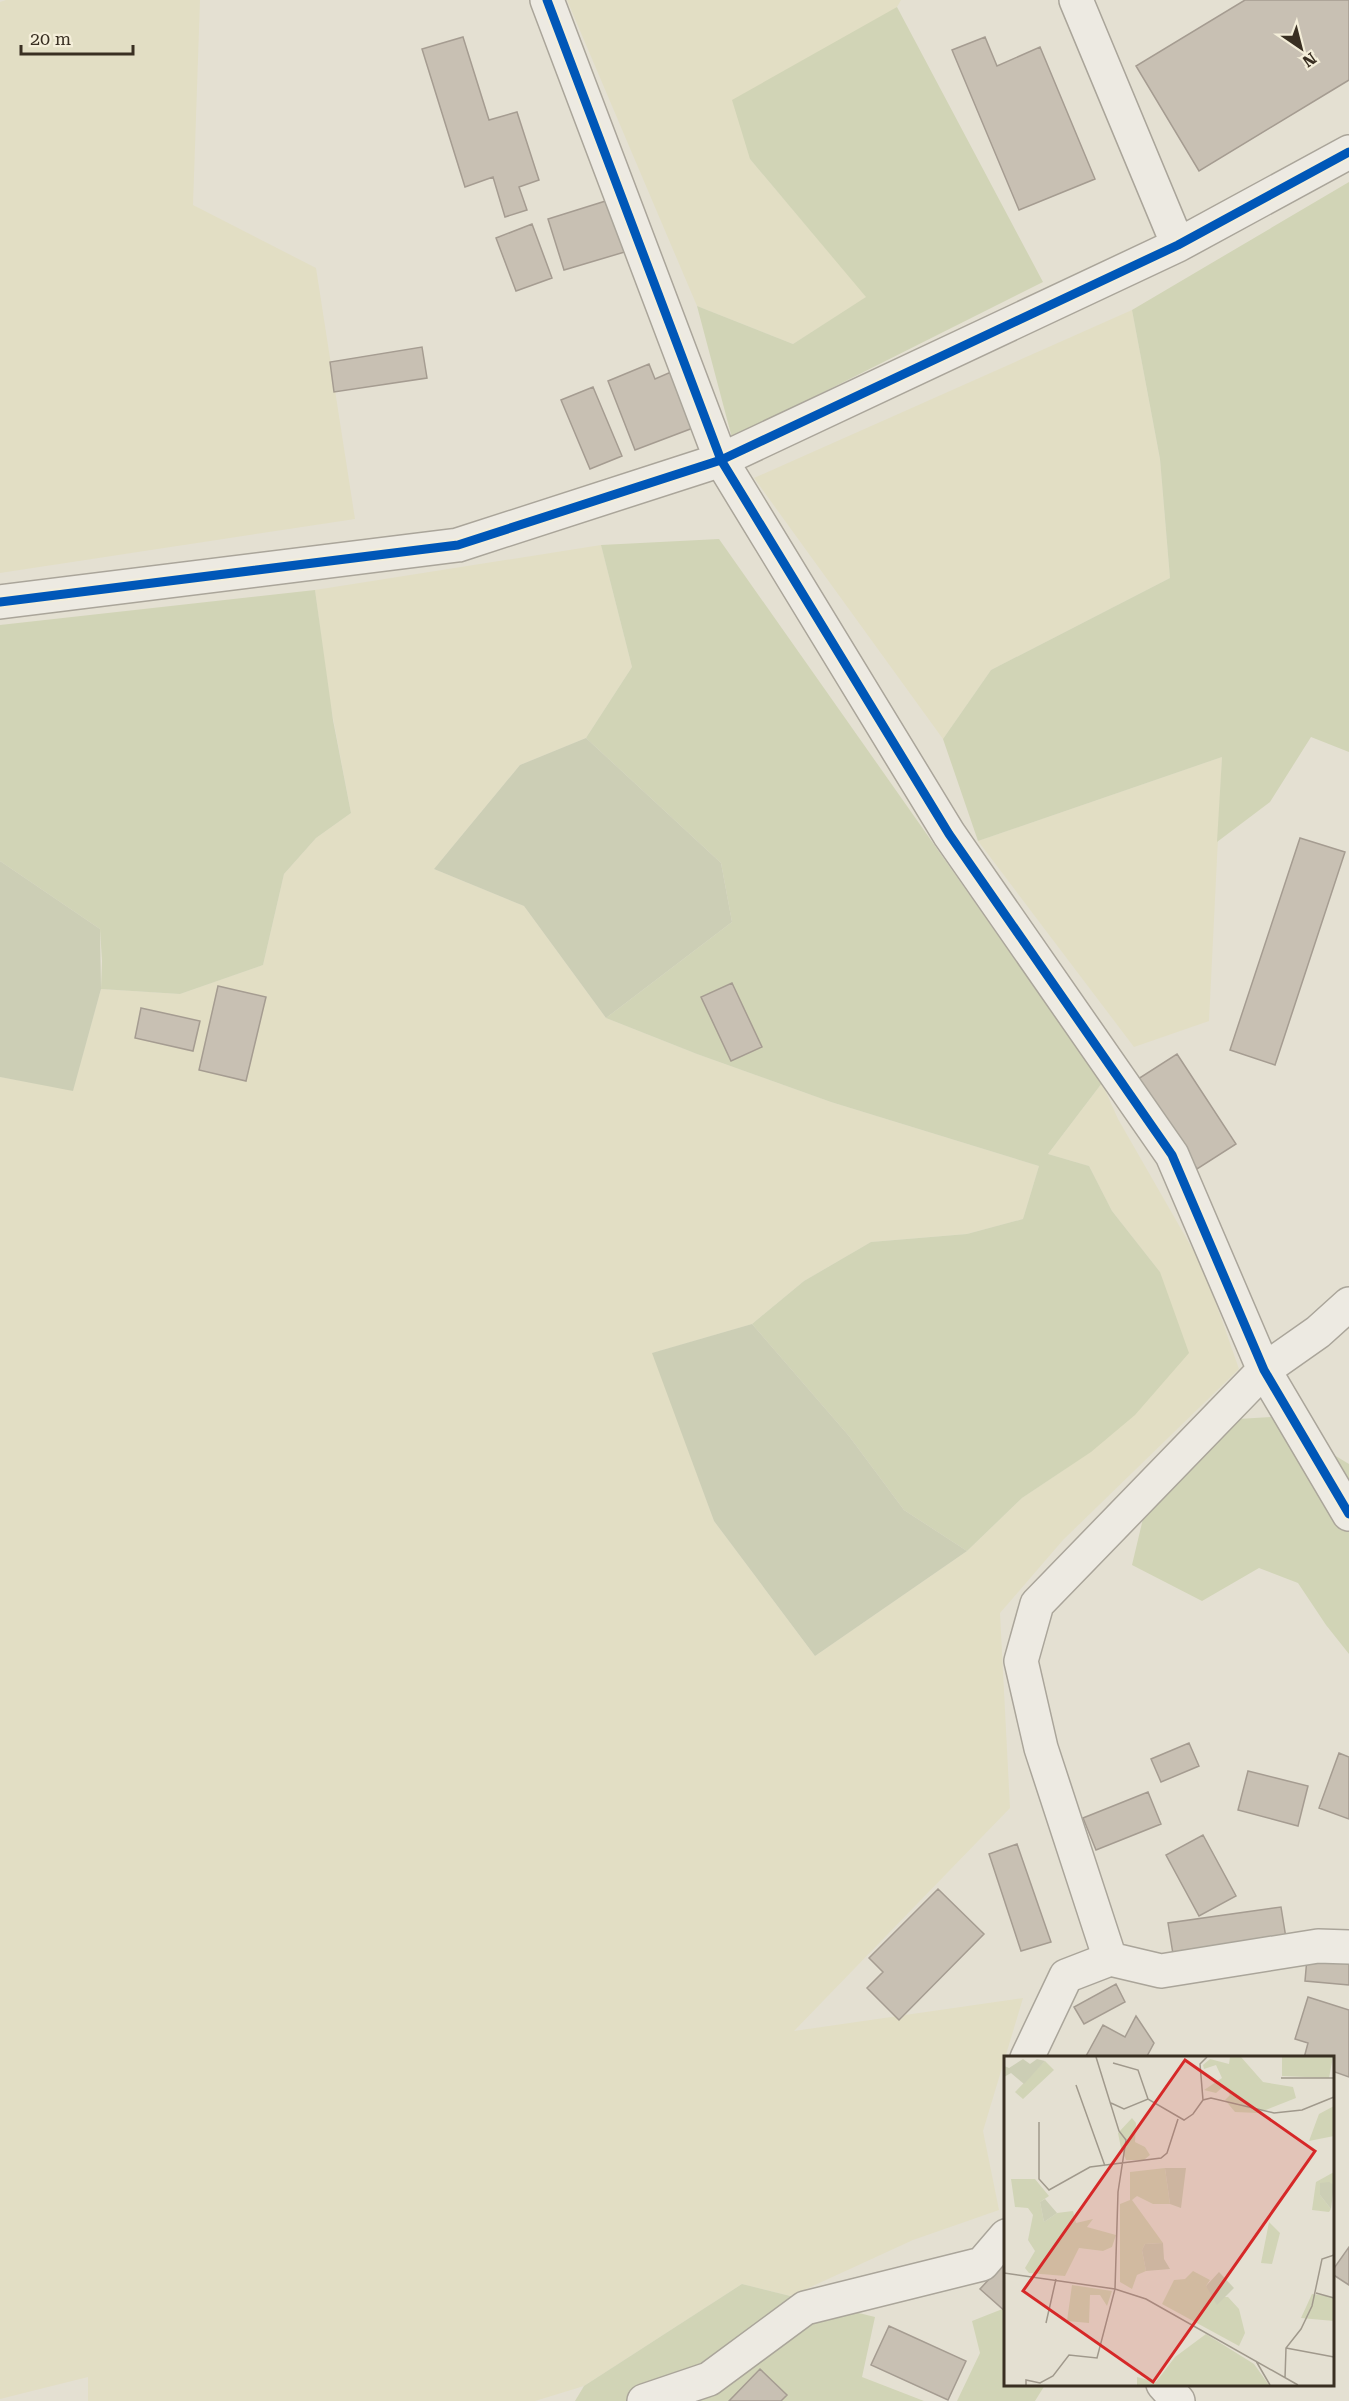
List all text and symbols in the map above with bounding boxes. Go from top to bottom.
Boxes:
scale bar [21,18,134,56]
north arrow [1271,18,1331,78]
text: 20 m [30,28,71,49]
text: N [1299,49,1320,71]
inset map [1004,2056,1334,2386]

